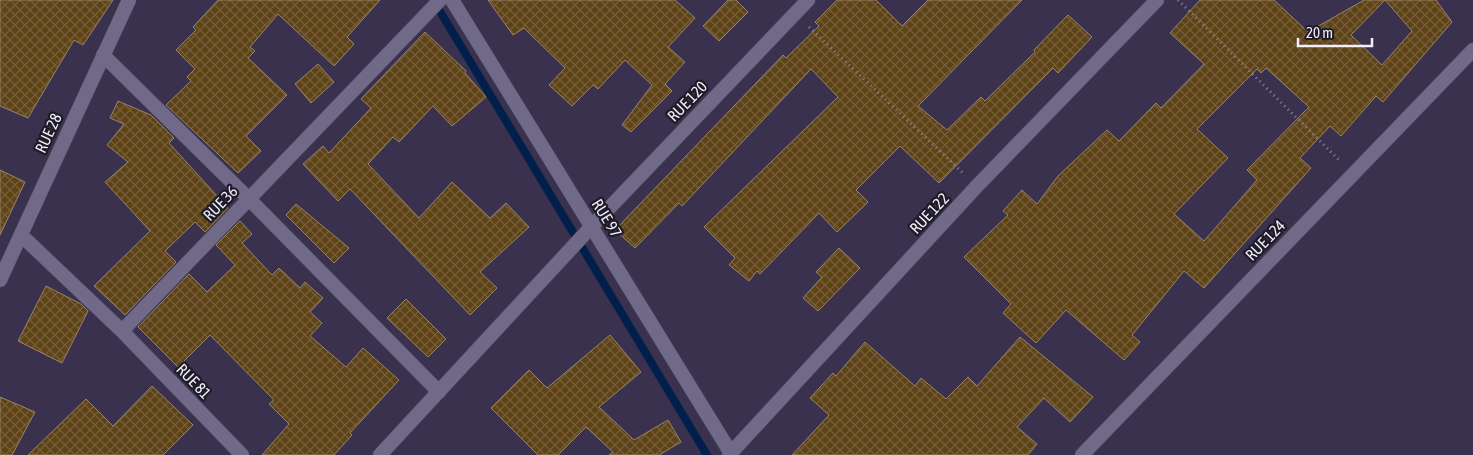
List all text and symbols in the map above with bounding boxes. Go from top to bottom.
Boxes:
scale bar [1298,15,1372,47]
text: 20 m [1306,24,1333,41]
street label: RUE 120 [664,77,710,125]
street label: RUE 28 [31,110,65,156]
street label: RUE 36 [199,182,241,224]
street label: RUE 122 [906,189,952,237]
street label: RUE 97 [588,196,626,240]
street label: RUE 124 [1242,216,1288,264]
street label: RUE 81 [173,360,215,402]

